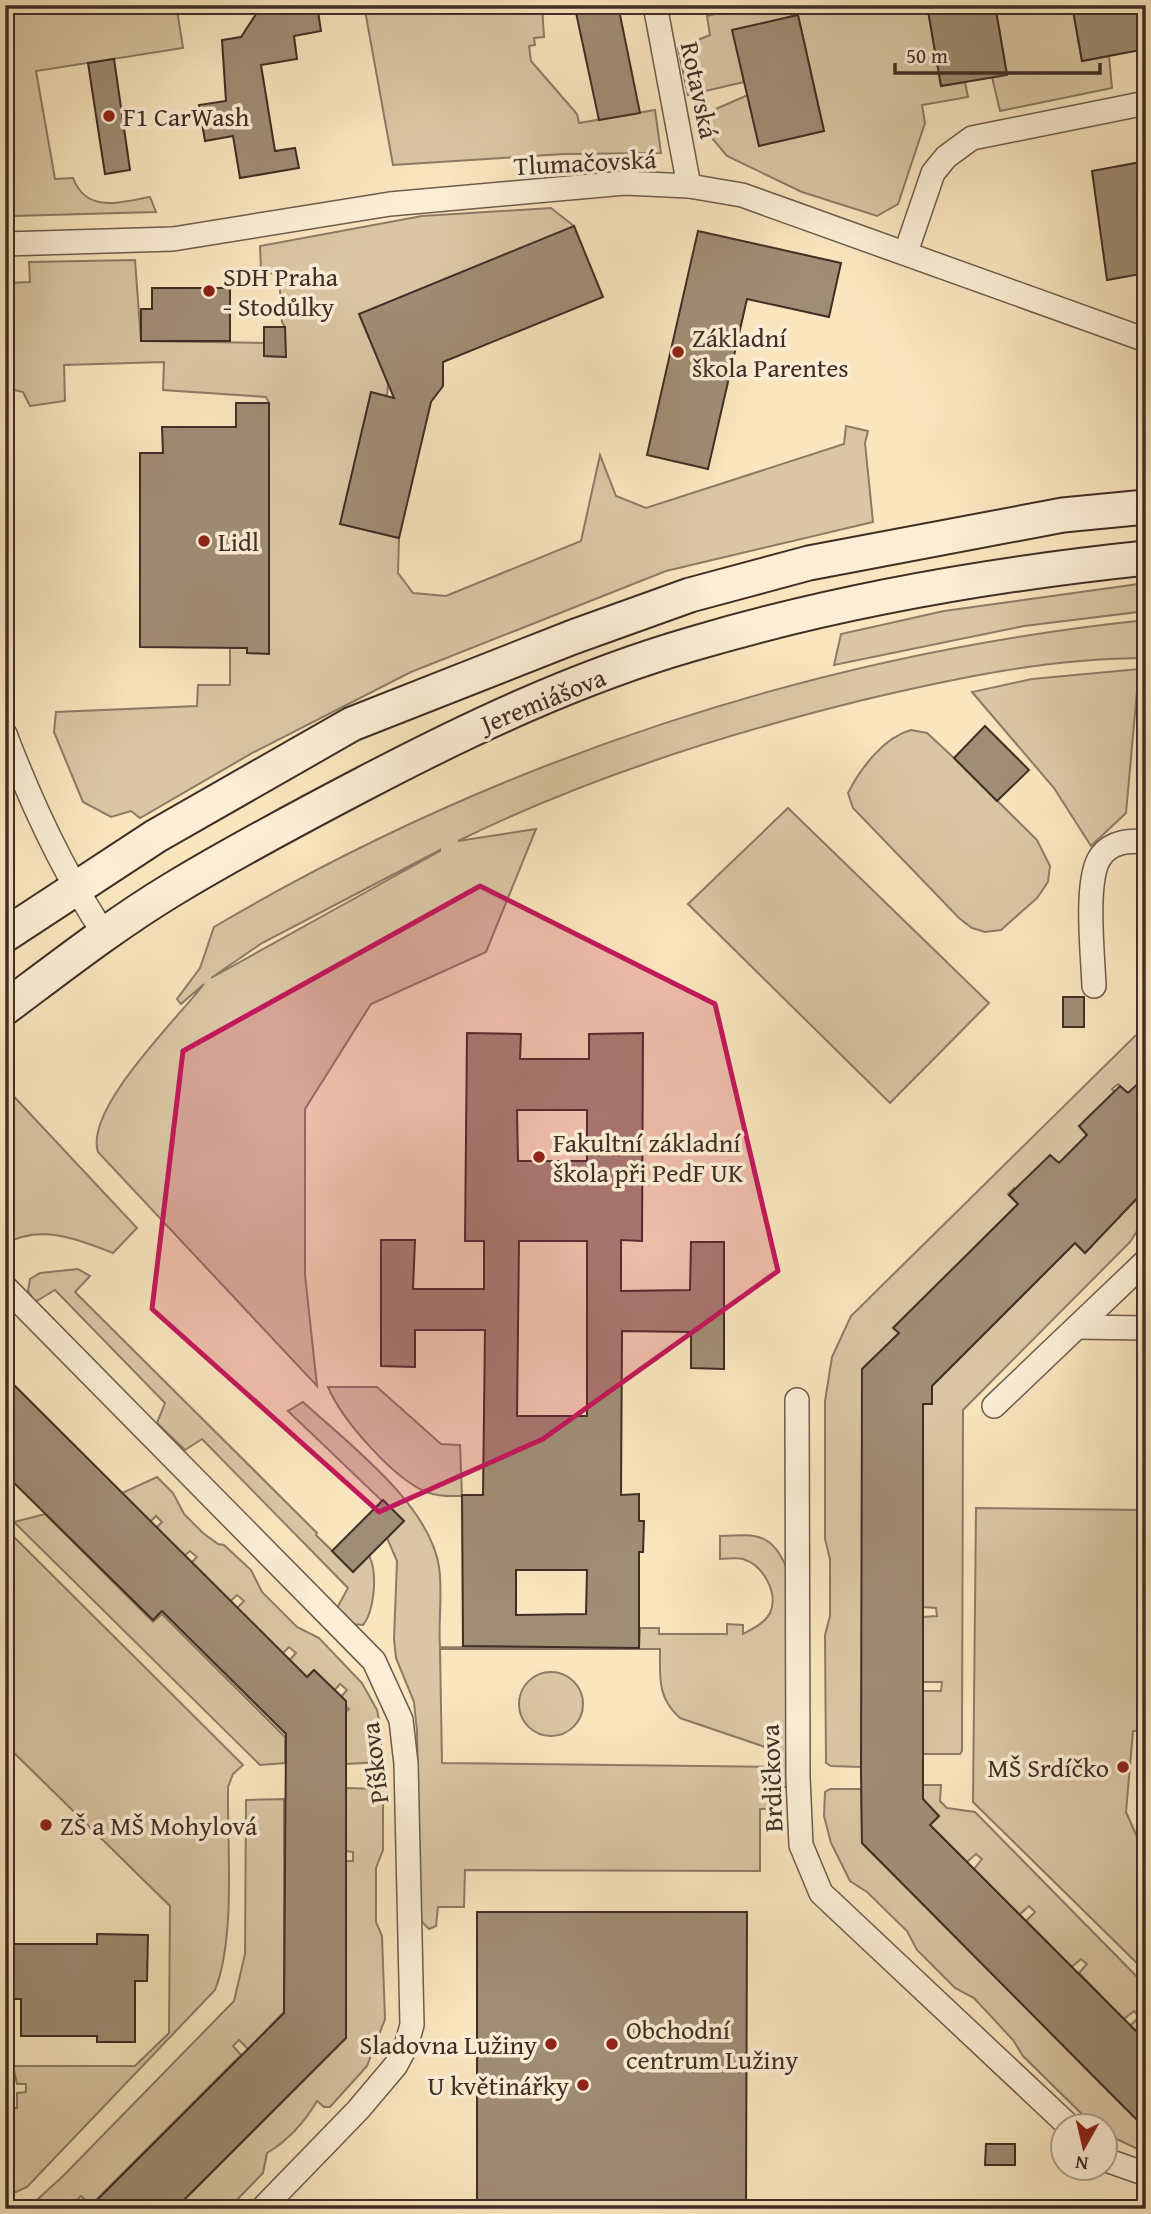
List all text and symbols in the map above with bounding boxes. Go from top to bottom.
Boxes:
scale bar [895,32,1100,76]
street label: Rotavská [671,38,729,143]
text: 50 m [906,40,948,71]
place label: F1 CarWash [123,97,250,136]
marker: F1 CarWash [101,108,117,124]
street label: Tlumačovská [513,139,658,185]
place label: SDH Praha - Stodůlky [223,257,339,326]
marker: SDH Praha - Stodůlky [201,283,217,299]
place label: Základní škola Parentes [692,318,849,387]
marker: Základní škola Parentes [670,344,686,360]
place label: Lidl [218,522,259,561]
marker: Lidl [196,533,212,549]
street label: Jeremiášova [472,657,612,744]
place label: Fakultní základní škola při PedF UK [553,1123,744,1192]
marker: Fakultní základní škola při PedF UK [531,1149,547,1165]
street label: Píškova [350,1719,398,1806]
street label: Brdičkova [750,1723,792,1833]
place label: MŠ Srdíčko [987,1748,1109,1787]
marker: MŠ Srdíčko [1115,1759,1131,1775]
place label: ZŠ a MŠ Mohylová [60,1806,258,1845]
marker: ZŠ a MŠ Mohylová [38,1817,54,1833]
place label: Obchodní centrum Lužiny [626,2010,798,2079]
place label: Sladovna Lužiny [360,2025,537,2064]
marker: Sladovna Lužiny [543,2036,559,2052]
marker: Obchodní centrum Lužiny [604,2036,620,2052]
place label: U květinářky [428,2066,569,2105]
marker: U květinářky [575,2077,591,2093]
north arrow [1050,2112,1120,2182]
text: N [1073,2149,1090,2179]

